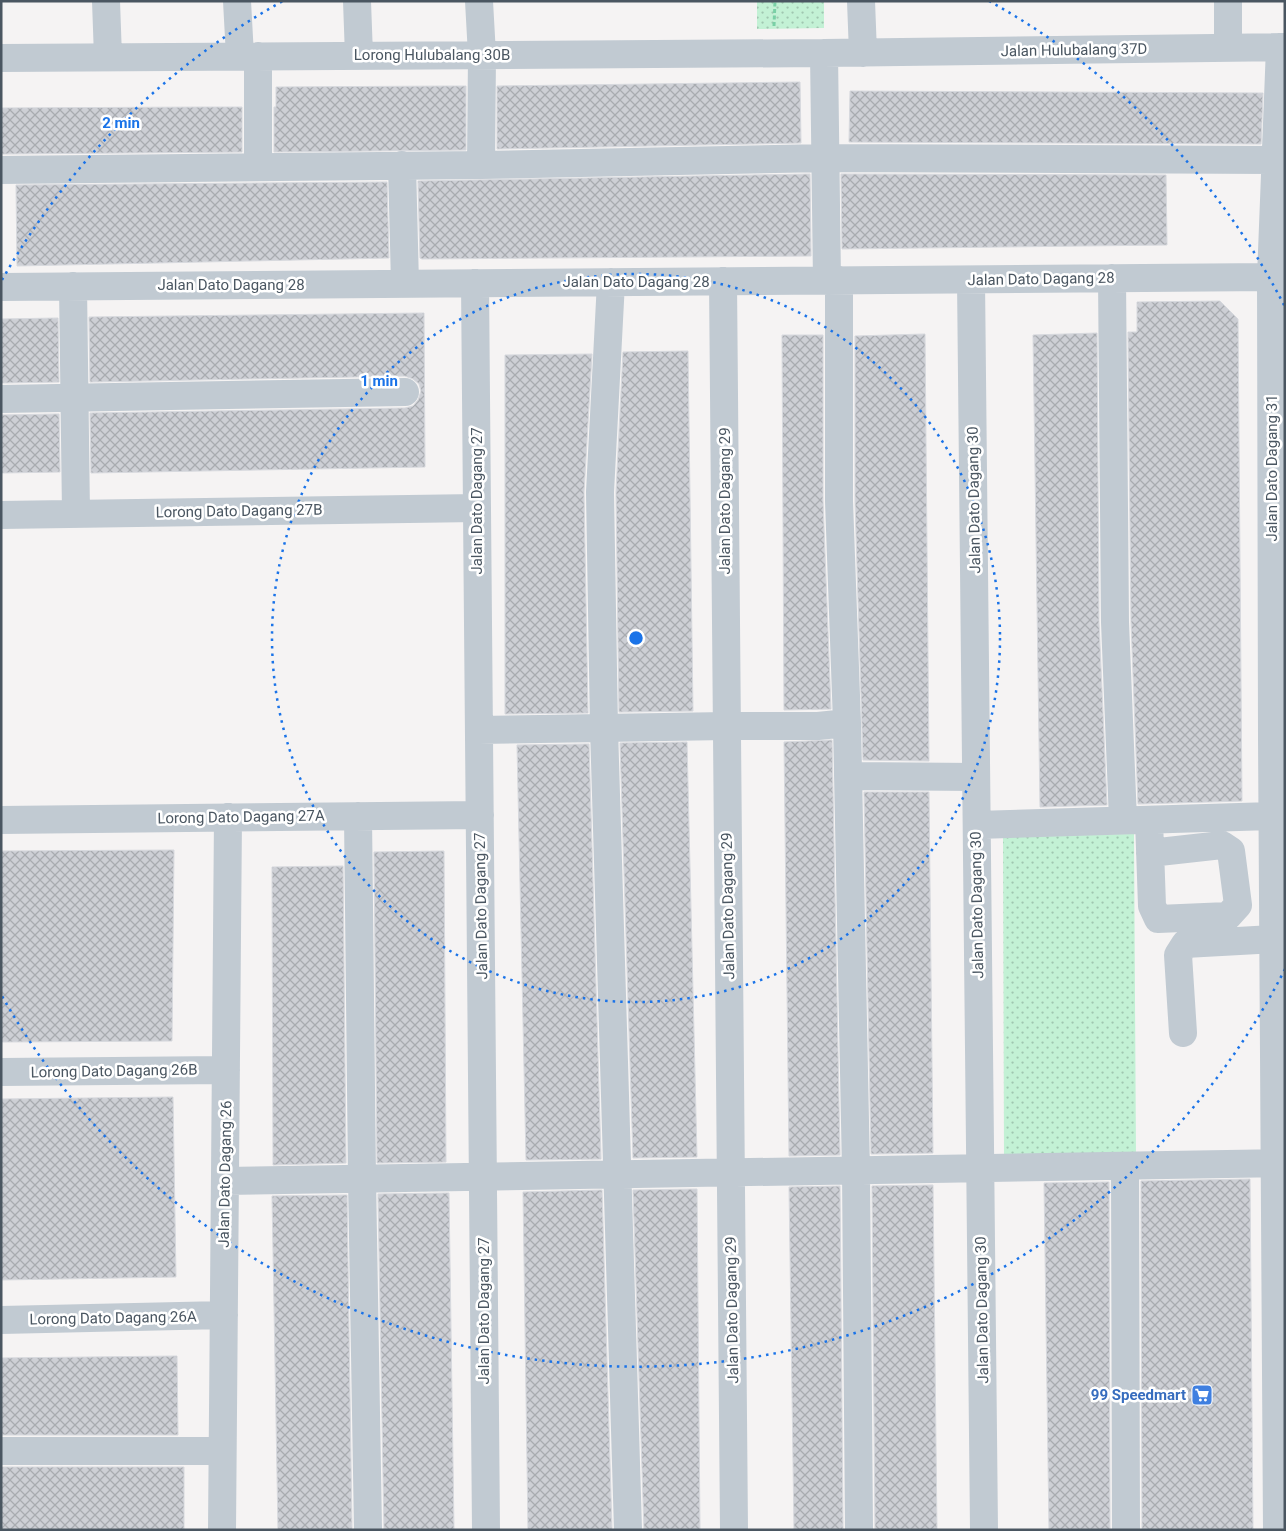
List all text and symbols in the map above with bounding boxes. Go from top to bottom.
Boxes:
street label: Jalan Hulubalang 37D [1001,40,1147,60]
street label: Lorong Hulubalang 30B [354,46,510,64]
text: 2 min [102,114,140,132]
street label: Jalan Dato Dagang 28 [967,269,1115,289]
street label: Jalan Dato Dagang 28 [562,273,710,291]
street label: Jalan Dato Dagang 28 [157,276,305,294]
text: 1 min [360,372,398,390]
street label: Jalan Dato Dagang 31 [1263,394,1281,542]
street label: Jalan Dato Dagang 30 [964,426,984,574]
street label: Jalan Dato Dagang 27 [468,427,486,575]
street label: Jalan Dato Dagang 29 [716,427,734,575]
street label: Lorong Dato Dagang 27B [155,501,323,521]
centre of rings [627,629,645,647]
street label: Lorong Dato Dagang 27A [157,807,325,827]
street label: Jalan Dato Dagang 30 [967,831,987,979]
street label: Jalan Dato Dagang 27 [471,832,491,980]
street label: Jalan Dato Dagang 29 [718,832,738,980]
street label: Lorong Dato Dagang 26B [30,1061,198,1081]
street label: Jalan Dato Dagang 26 [215,1100,235,1248]
street label: Jalan Dato Dagang 29 [722,1236,742,1384]
street label: Jalan Dato Dagang 30 [972,1236,992,1384]
street label: Jalan Dato Dagang 27 [475,1237,493,1385]
street label: Lorong Dato Dagang 26A [29,1308,197,1328]
supermarket icon: 99 Speedmart [1190,1383,1214,1407]
place label: 99 Speedmart [1091,1386,1186,1404]

